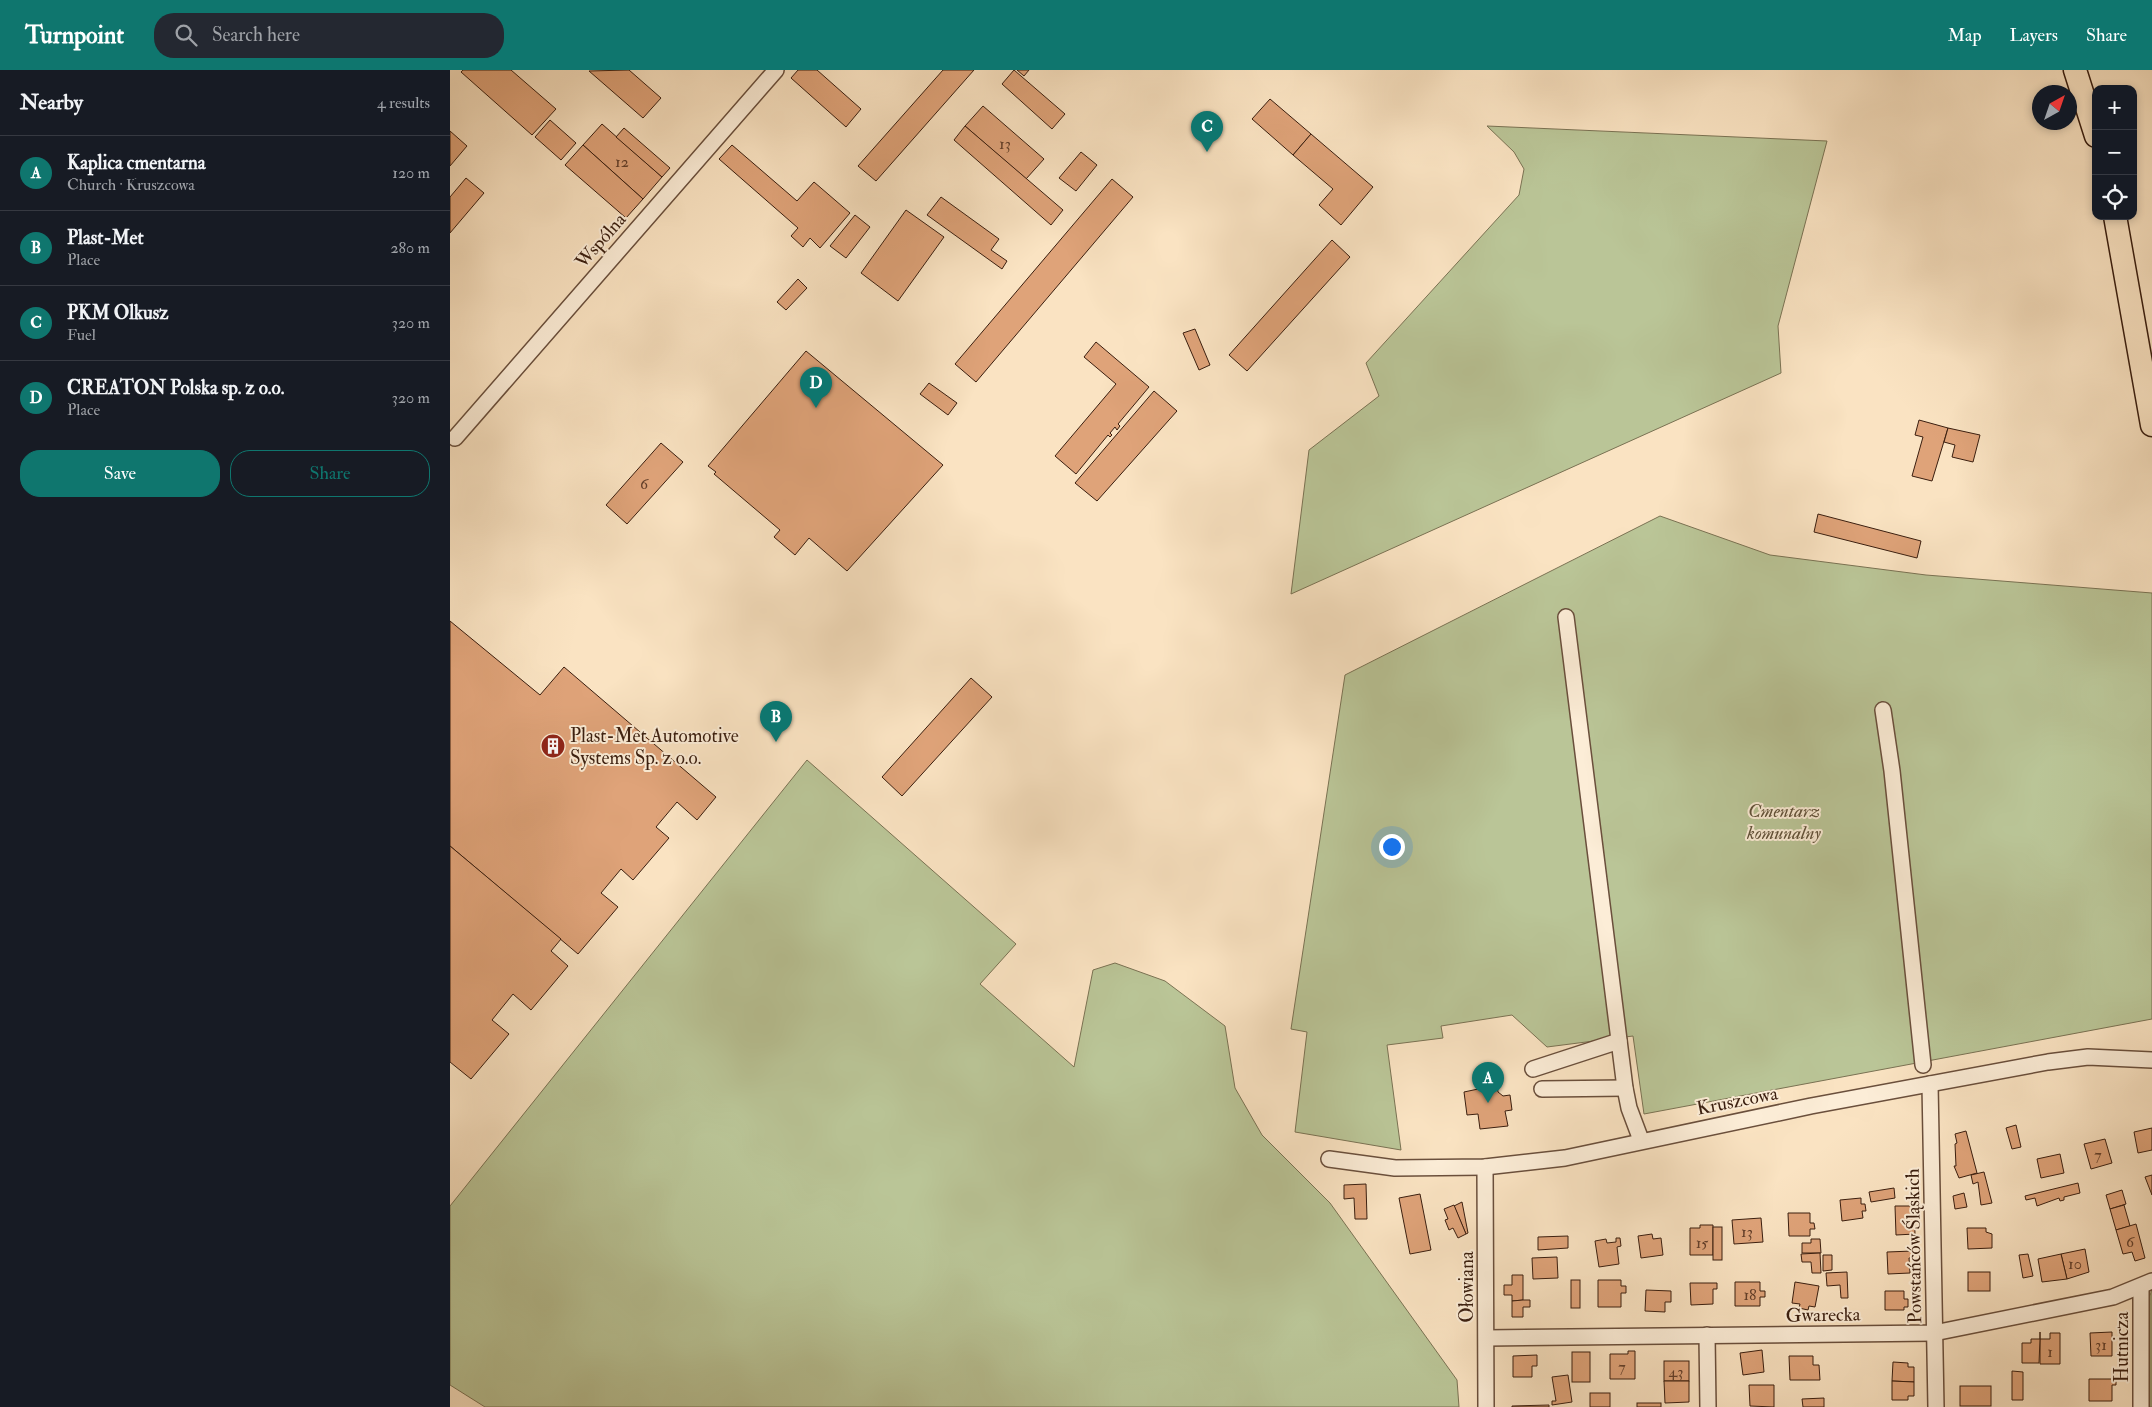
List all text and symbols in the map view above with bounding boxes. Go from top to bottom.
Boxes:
search box [154,13,504,58]
text: Turnpoint [25,20,124,51]
icon: search [172,21,200,49]
text: Search here [212,23,300,47]
text: Map [1948,24,1982,47]
text: Layers [2010,24,2058,47]
text: Share [2086,24,2127,47]
north arrow [2032,85,2077,130]
map controls [2092,85,2137,220]
button: + [2092,85,2137,130]
text: Nearby [20,89,83,116]
text: 4 results [377,93,430,113]
pin: C [1191,111,1223,152]
button: − [2092,130,2137,175]
house number: 13 [999,134,1011,154]
text: Kaplica cmentarna [67,151,206,175]
house number: 12 [615,152,629,172]
text: A [31,163,41,183]
text: 120 m [392,163,430,183]
text: Church · Kruszcowa [67,175,195,195]
button: locate [2092,175,2137,220]
street label: Wspólna [570,208,632,275]
text: Plast-Met [67,226,144,250]
text: B [31,238,41,258]
text: 280 m [390,238,430,258]
text: Place [67,250,100,270]
text: PKM Olkusz [67,301,169,325]
text: C [30,313,42,333]
text: 320 m [392,313,430,333]
text: Fuel [67,325,96,345]
pin: D [800,367,832,408]
text: CREATON Polska sp. z o.o. [67,376,284,400]
text: D [29,388,43,408]
text: 320 m [392,388,430,408]
text: Place [67,400,100,420]
button: Save [20,450,220,497]
button: Share [230,450,430,497]
house number: 6 [640,474,649,494]
pin: B [760,701,792,742]
place label: Plast-Met Automotive Systems Sp. z o.o. [570,724,739,771]
building icon: Plast-Met Automotive Systems Sp. z o.o. [540,733,566,759]
park label: Cmentarz komunalny [1746,799,1821,845]
your location [1379,834,1405,860]
pin: A [1472,1062,1504,1103]
street label: Kruszcowa [1695,1081,1780,1121]
house number: 7 [2094,1145,2102,1165]
street label: Powstańców Śląskich [1899,1168,1927,1324]
house number: 13 [1741,1222,1753,1242]
house number: 6 [2126,1232,2135,1252]
house number: 15 [1696,1233,1708,1253]
street label: Ołowiana [1455,1251,1479,1323]
house number: 10 [2068,1254,2082,1274]
house number: 18 [1743,1285,1757,1305]
street label: Gwarecka [1785,1302,1861,1328]
street label: Hutnicza [2110,1311,2134,1382]
house number: 31 [2095,1335,2107,1355]
house number: 1 [2047,1342,2053,1362]
house number: 7 [1618,1357,1626,1377]
house number: 43 [1669,1362,1683,1382]

